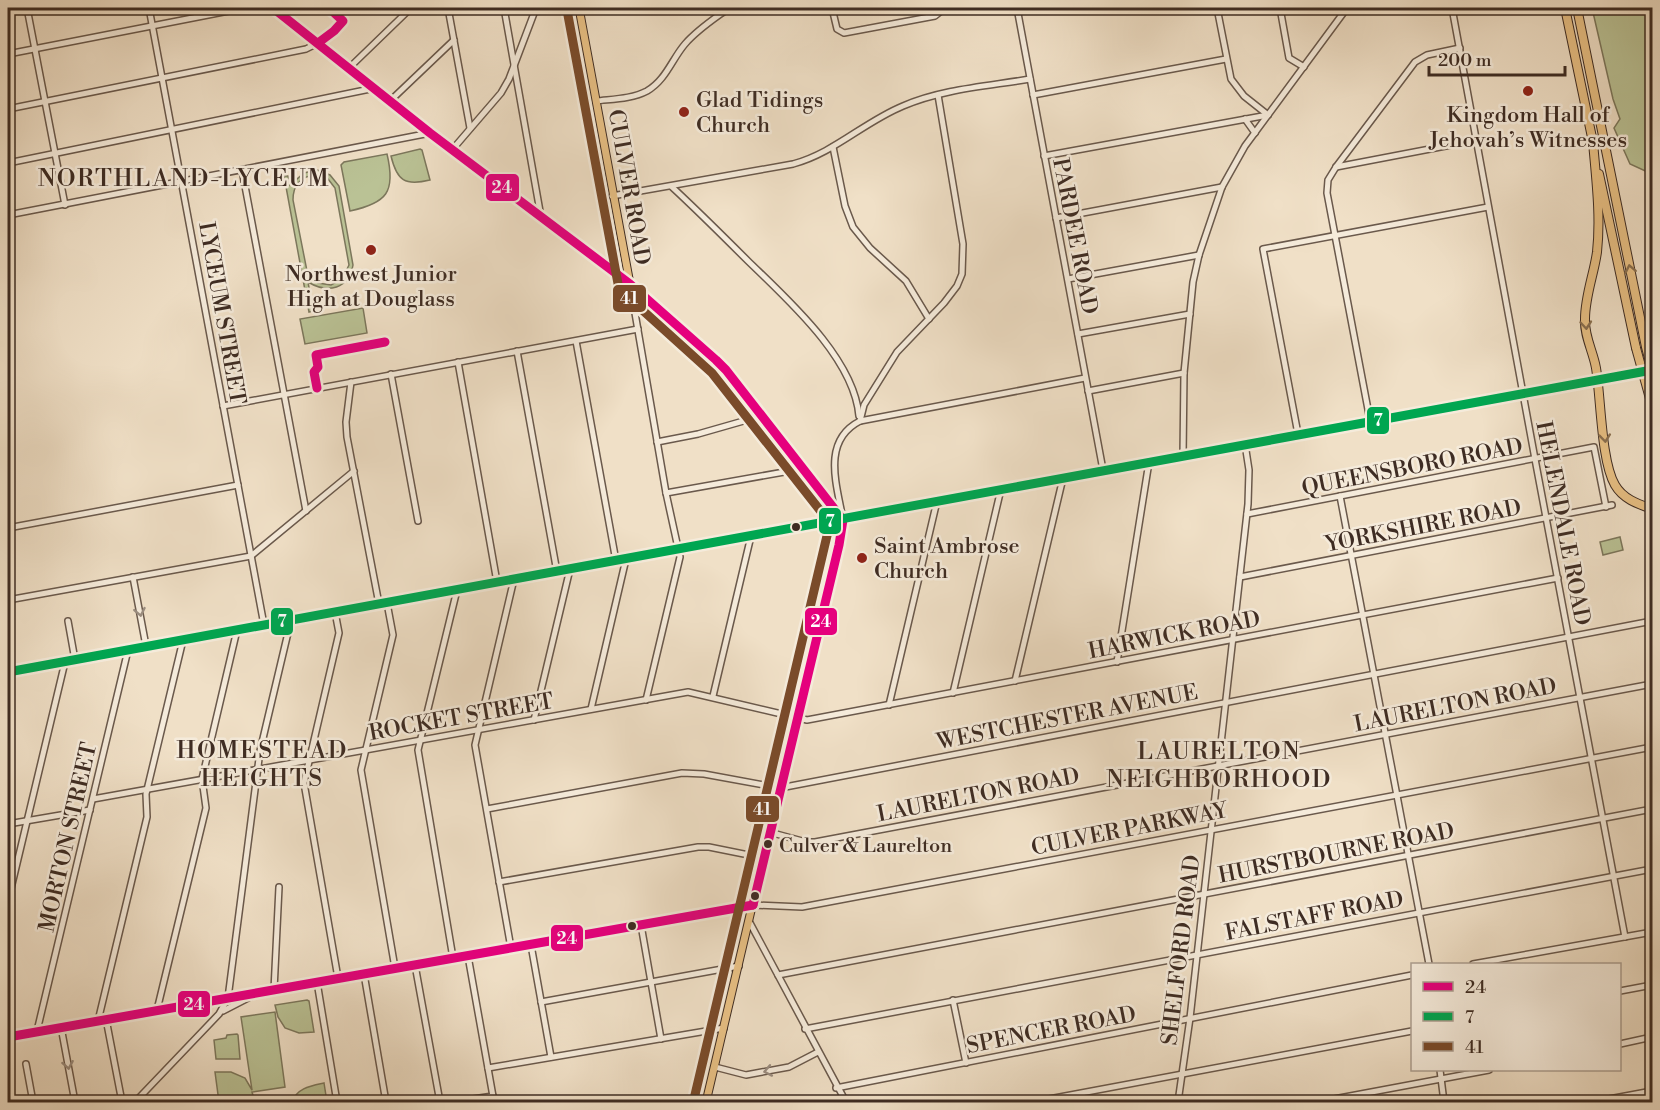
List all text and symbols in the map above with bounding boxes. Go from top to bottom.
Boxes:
scale bar [1429,39,1566,77]
text: 200 m [1438,49,1492,72]
marker: Kingdom Hall of Jehovah’s Witnesses [1521,84,1535,98]
place label: Glad Tidings Church [696,87,823,139]
place label: Kingdom Hall of Jehovah’s Witnesses [1428,102,1627,154]
marker: Glad Tidings Church [677,105,691,119]
street label: CULVER ROAD [602,107,656,267]
street label: PARDEE ROAD [1046,156,1103,317]
district label: NORTHLAND-LYCEUM [38,164,330,194]
line badge: 24 [485,173,520,202]
text: 24 [492,178,513,198]
street label: LYCEUM STREET [192,220,251,407]
marker: Northwest Junior High at Douglass [364,243,378,257]
place label: Northwest Junior High at Douglass [285,261,457,313]
one-way arrow [1624,264,1637,274]
line badge: 41 [612,284,647,313]
text: 41 [620,289,638,309]
one-way arrow [1579,321,1592,330]
line badge: 7 [1366,406,1390,435]
text: 7 [1373,411,1383,431]
street label: HELENDALE ROAD [1529,419,1596,628]
street label: QUEENSBORO ROAD [1299,433,1525,502]
one-way arrow [1598,433,1611,443]
street label: YORKSHIRE ROAD [1322,494,1524,559]
line badge: 7 [818,507,842,535]
text: 7 [825,512,835,532]
unlabelled marker [790,521,802,533]
place label: Saint Ambrose Church [874,533,1020,585]
marker: Saint Ambrose Church [855,551,869,565]
one-way arrow [133,606,146,616]
street label: HARWICK ROAD [1086,606,1263,665]
line badge: 7 [270,607,294,636]
line badge: 24 [804,607,838,636]
text: 7 [277,612,287,632]
text: 24 [811,612,832,632]
street label: LAURELTON ROAD [1352,673,1559,738]
street label: WESTCHESTER AVENUE [933,679,1200,756]
street label: ROCKET STREET [367,688,556,747]
district label: HOMESTEAD HEIGHTS [176,736,348,794]
district label: LAURELTON NEIGHBORHOOD [1106,737,1332,795]
street label: MORTON STREET [34,740,103,935]
street label: LAURELTON ROAD [875,763,1082,828]
line badge: 41 [745,795,780,823]
street label: CULVER PARKWAY [1029,797,1231,862]
text: 41 [753,800,771,820]
street label: HURSTBOURNE ROAD [1216,817,1457,890]
place label: Culver & Laurelton [779,834,952,859]
marker: Culver & Laurelton [762,838,774,850]
street label: SHELFORD ROAD [1156,853,1207,1047]
street label: FALSTAFF ROAD [1223,886,1406,947]
unlabelled marker [749,890,761,902]
unlabelled marker [626,920,638,932]
line badge: 24 [550,924,584,952]
text: 24 [557,929,578,949]
legend [1411,963,1621,1071]
text: 24 [1465,976,1486,999]
line badge: 24 [177,990,211,1018]
text: 24 [184,995,205,1015]
street label: SPENCER ROAD [964,1001,1138,1060]
text: 7 [1465,1006,1474,1029]
text: 41 [1465,1036,1484,1059]
one-way arrow [61,1060,74,1070]
one-way arrow [763,1064,773,1077]

